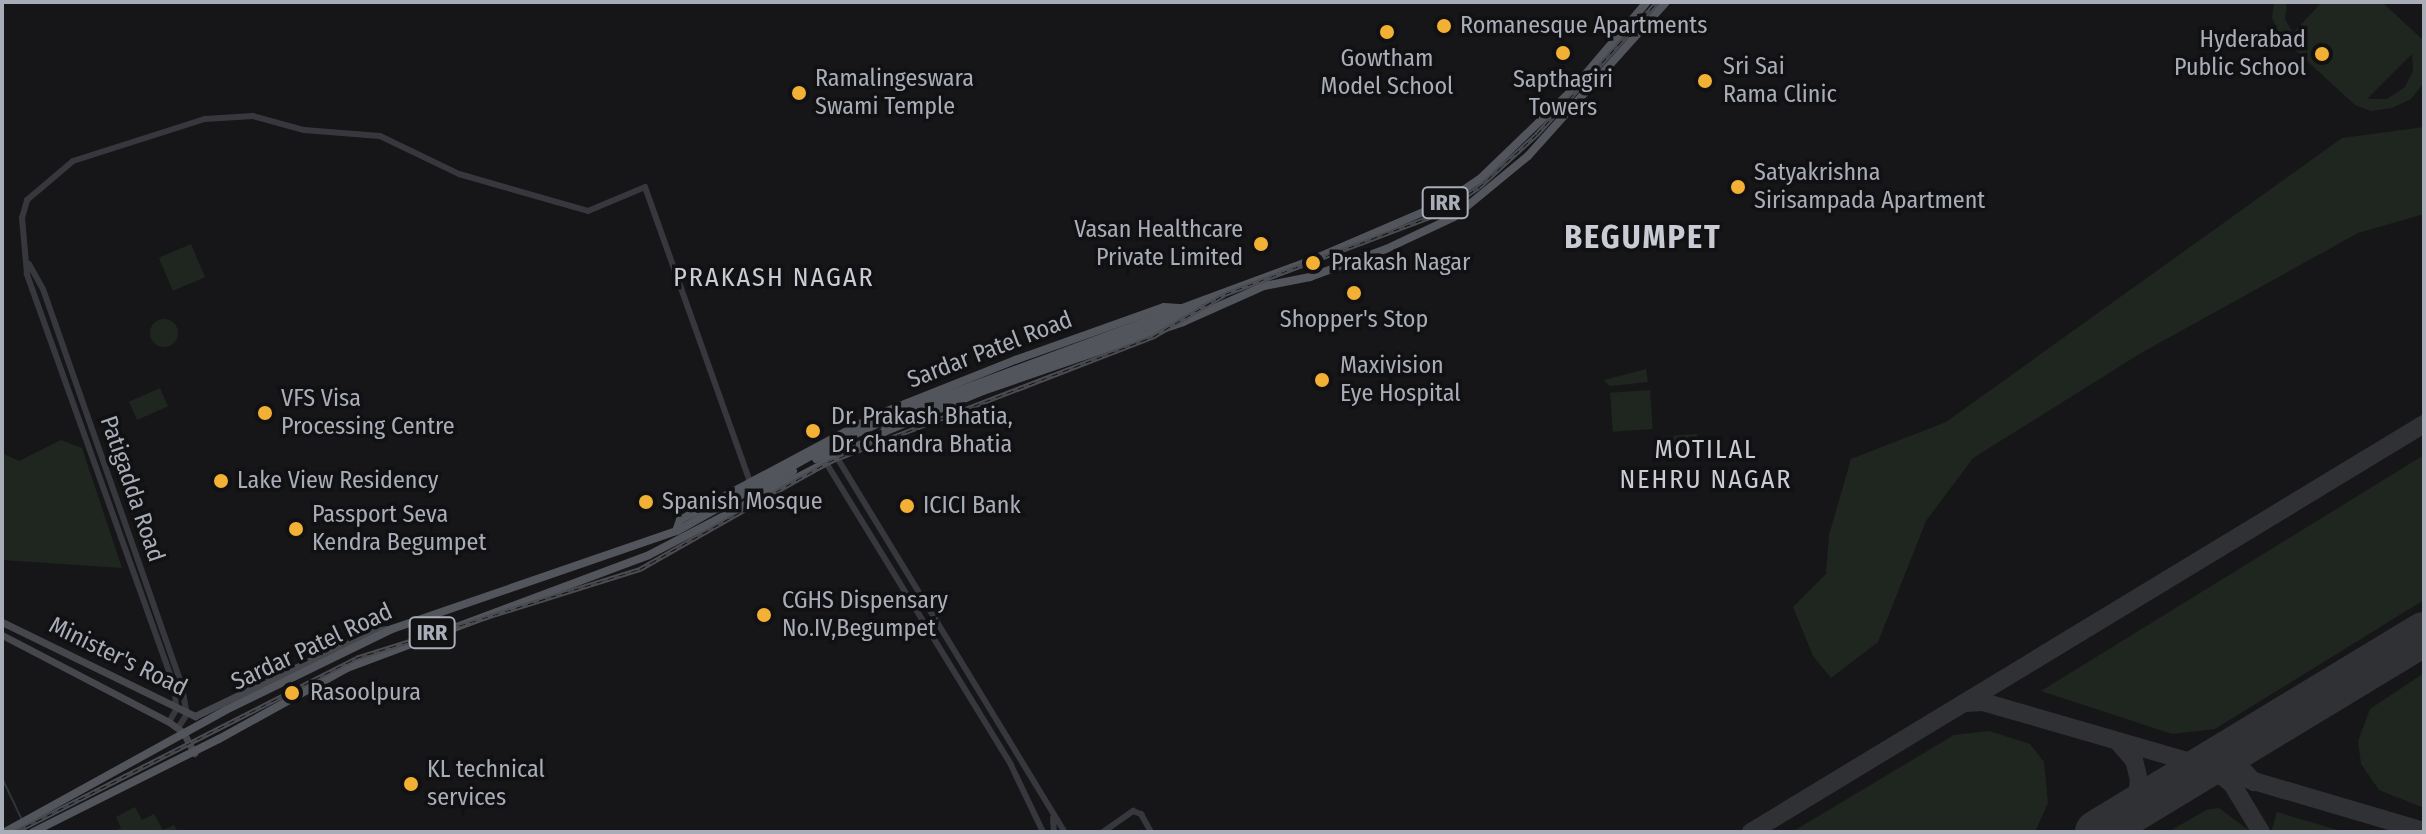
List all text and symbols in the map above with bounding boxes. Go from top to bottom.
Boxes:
place label: Romanesque Apartments [1460,12,1707,40]
marker: Romanesque Apartments [1435,17,1453,35]
marker: Gowtham Model School [1378,23,1396,41]
place label: Hyderabad Public School [2174,26,2306,82]
marker: Sapthagiri Towers [1554,44,1572,62]
place label: Gowtham Model School [1321,45,1453,101]
marker: Hyderabad Public School [2313,45,2331,63]
place label: Sri Sai Rama Clinic [1723,53,1837,109]
place label: Ramalingeswara Swami Temple [815,65,974,121]
place label: Sapthagiri Towers [1513,66,1613,122]
marker: Sri Sai Rama Clinic [1694,70,1716,92]
marker: Ramalingeswara Swami Temple [790,84,808,102]
place label: Satyakrishna Sirisampada Apartment [1754,159,1985,215]
marker: Satyakrishna Sirisampada Apartment [1729,178,1747,196]
road number: IRR [1421,185,1469,221]
place label: Vasan Healthcare Private Limited [1074,216,1243,272]
district label: BEGUMPET [1564,218,1722,256]
marker: Vasan Healthcare Private Limited [1250,233,1272,255]
place label: Prakash Nagar [1331,249,1470,277]
marker: Prakash Nagar [1302,252,1324,274]
district label: PRAKASH NAGAR [673,262,875,294]
marker: Shopper's Stop [1345,284,1363,302]
street label: Sardar Patel Road [904,305,1076,395]
place label: Shopper's Stop [1280,306,1428,334]
place label: Maxivision Eye Hospital [1340,352,1461,408]
marker: Maxivision Eye Hospital [1311,369,1333,391]
place label: VFS Visa Processing Centre [281,385,455,441]
place label: Dr. Prakash Bhatia, Dr. Chandra Bhatia [831,403,1013,459]
marker: VFS Visa Processing Centre [256,404,274,422]
street label: Patigadda Road [94,412,170,566]
marker: Dr. Prakash Bhatia, Dr. Chandra Bhatia [802,420,824,442]
district label: MOTILAL NEHRU NAGAR [1619,434,1793,496]
place label: Lake View Residency [237,467,438,495]
marker: Lake View Residency [212,472,230,490]
place label: Spanish Mosque [662,488,823,516]
place label: ICICI Bank [923,492,1021,520]
marker: Spanish Mosque [637,493,655,511]
marker: ICICI Bank [898,497,916,515]
place label: Passport Seva Kendra Begumpet [312,501,486,557]
marker: Passport Seva Kendra Begumpet [287,520,305,538]
place label: CGHS Dispensary No.IV,Begumpet [782,587,948,643]
street label: Sardar Patel Road [227,597,397,697]
marker: CGHS Dispensary No.IV,Begumpet [753,604,775,626]
street label: Minister's Road [44,611,192,703]
road number: IRR [408,615,456,651]
place label: Rasoolpura [310,679,421,707]
marker: Rasoolpura [281,682,303,704]
place label: KL technical services [427,756,545,812]
marker: KL technical services [402,775,420,793]

